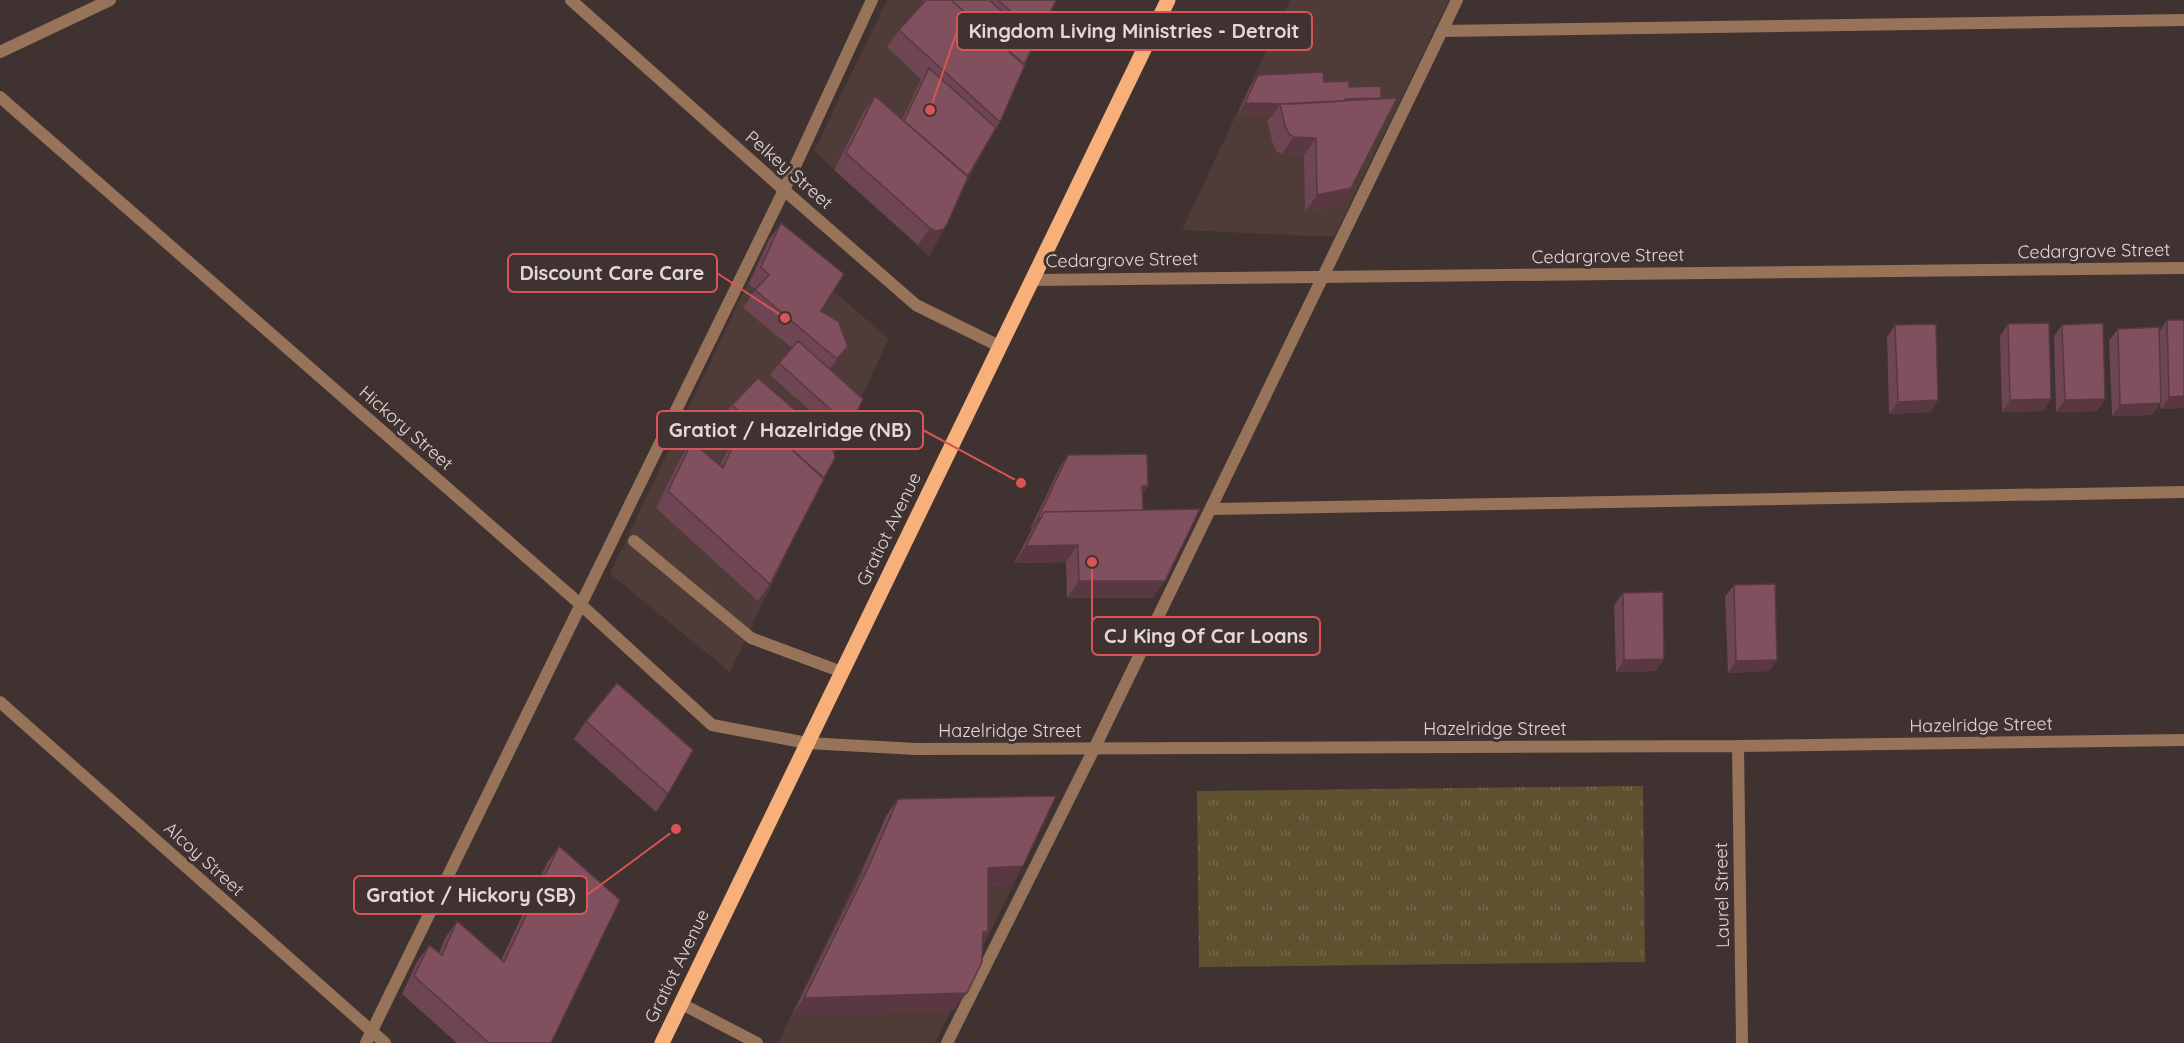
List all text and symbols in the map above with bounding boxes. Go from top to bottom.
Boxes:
callout: Kingdom Living Ministries - Detroit [957,12,1312,50]
text: Kingdom Living Ministries - Detroit [969,18,1299,43]
street label: Pelkey Street [741,125,838,214]
street label: Cedargrove Street [2017,238,2171,263]
street label: Cedargrove Street [1531,243,1685,268]
street label: Cedargrove Street [1045,247,1199,272]
callout: Discount Care Care [508,254,717,292]
text: Discount Care Care [520,260,704,285]
street label: Hickory Street [354,380,458,475]
callout: Gratiot / Hazelridge (NB) [657,411,923,449]
text: Gratiot / Hazelridge (NB) [669,417,911,442]
street label: Gratiot Avenue [851,468,926,589]
callout: CJ King Of Car Loans [1092,617,1320,655]
text: CJ King Of Car Loans [1104,623,1308,648]
street label: Hazelridge Street [1909,712,2053,737]
street label: Hazelridge Street [1423,717,1567,740]
street label: Hazelridge Street [938,719,1082,742]
street label: Alcoy Street [159,817,249,901]
street label: Laurel Street [1709,842,1734,948]
callout: Gratiot / Hickory (SB) [354,876,587,914]
text: Gratiot / Hickory (SB) [366,882,576,907]
street label: Gratiot Avenue [639,905,714,1026]

